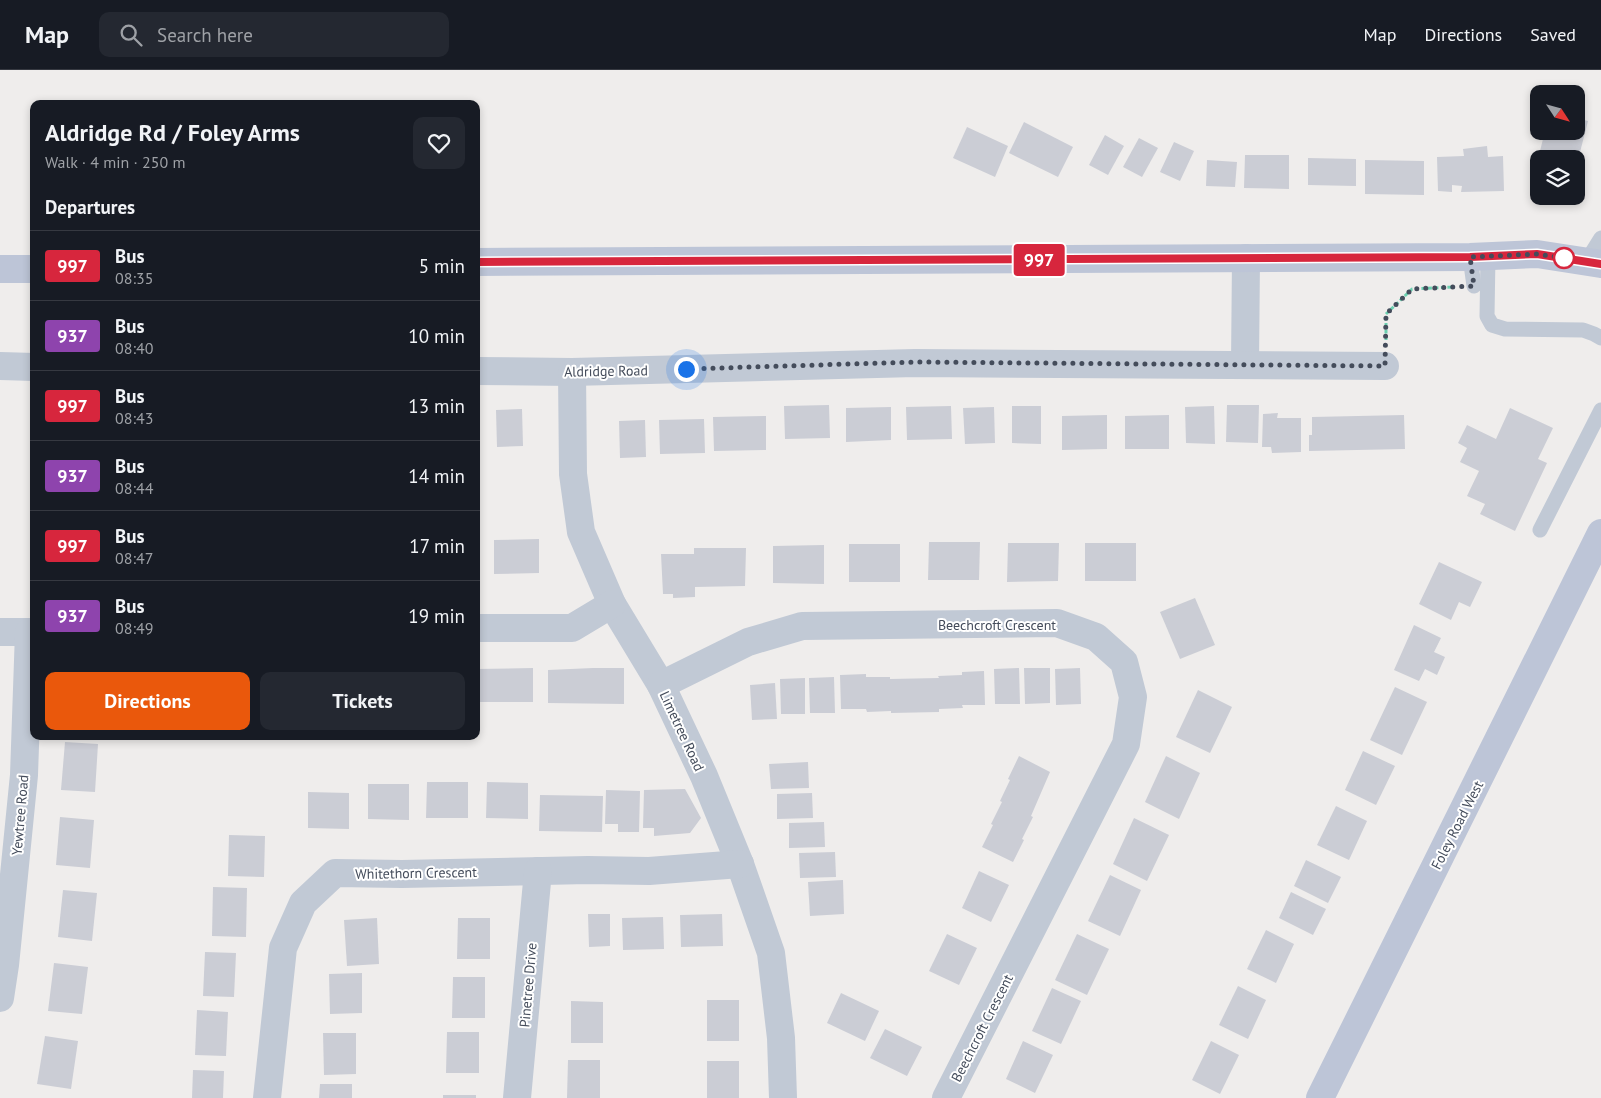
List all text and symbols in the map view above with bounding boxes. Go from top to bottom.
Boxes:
search box [99,12,449,57]
text: Map [25,19,69,50]
icon: search [117,21,145,49]
text: Search here [157,23,253,47]
text: Map [1364,23,1396,46]
text: Directions [1424,23,1502,46]
text: Saved [1530,23,1576,46]
north arrow [1530,85,1585,140]
map controls [1530,85,1585,205]
text: Aldridge Rd / Foley Arms [45,117,300,148]
button: heart [413,117,465,169]
button: layers [1530,150,1585,205]
text: Walk · 4 min · 250 m [45,152,185,172]
text: Departures [45,195,135,219]
text: Bus [115,244,144,268]
line badge: 997 [1010,244,1068,276]
unlabelled marker [1553,247,1575,269]
text: 997 [1024,248,1054,271]
text: 997 [57,254,88,277]
text: 5 min [419,254,465,278]
text: 08:35 [115,268,153,288]
text: Bus [115,314,144,338]
text: 937 [57,324,88,347]
text: 10 min [408,324,465,348]
text: 08:40 [115,338,153,358]
your location [674,357,699,382]
street label: Aldridge Road [564,361,648,381]
text: Bus [115,384,144,408]
text: 997 [57,394,88,417]
text: 13 min [408,394,465,418]
text: 08:43 [115,408,153,428]
text: Bus [115,454,144,478]
text: 937 [57,464,88,487]
text: 14 min [408,464,465,488]
text: 08:44 [115,478,153,498]
text: Bus [115,524,144,548]
text: 997 [57,534,88,557]
text: 17 min [409,534,465,558]
text: 08:47 [115,548,153,568]
text: Bus [115,594,144,618]
text: 937 [57,604,88,627]
text: 19 min [408,604,465,628]
street label: Beechcroft Crescent [938,616,1056,634]
text: 08:49 [115,618,153,638]
button: Directions [45,672,250,730]
button: Tickets [260,672,465,730]
street label: Limetree Road [656,688,708,774]
street label: Yewtree Road [8,774,32,856]
street label: Foley Road West [1427,777,1487,872]
street label: Whitethorn Crescent [355,863,477,883]
street label: Pinetree Drive [515,942,541,1028]
street label: Beechcroft Crescent [947,971,1017,1085]

